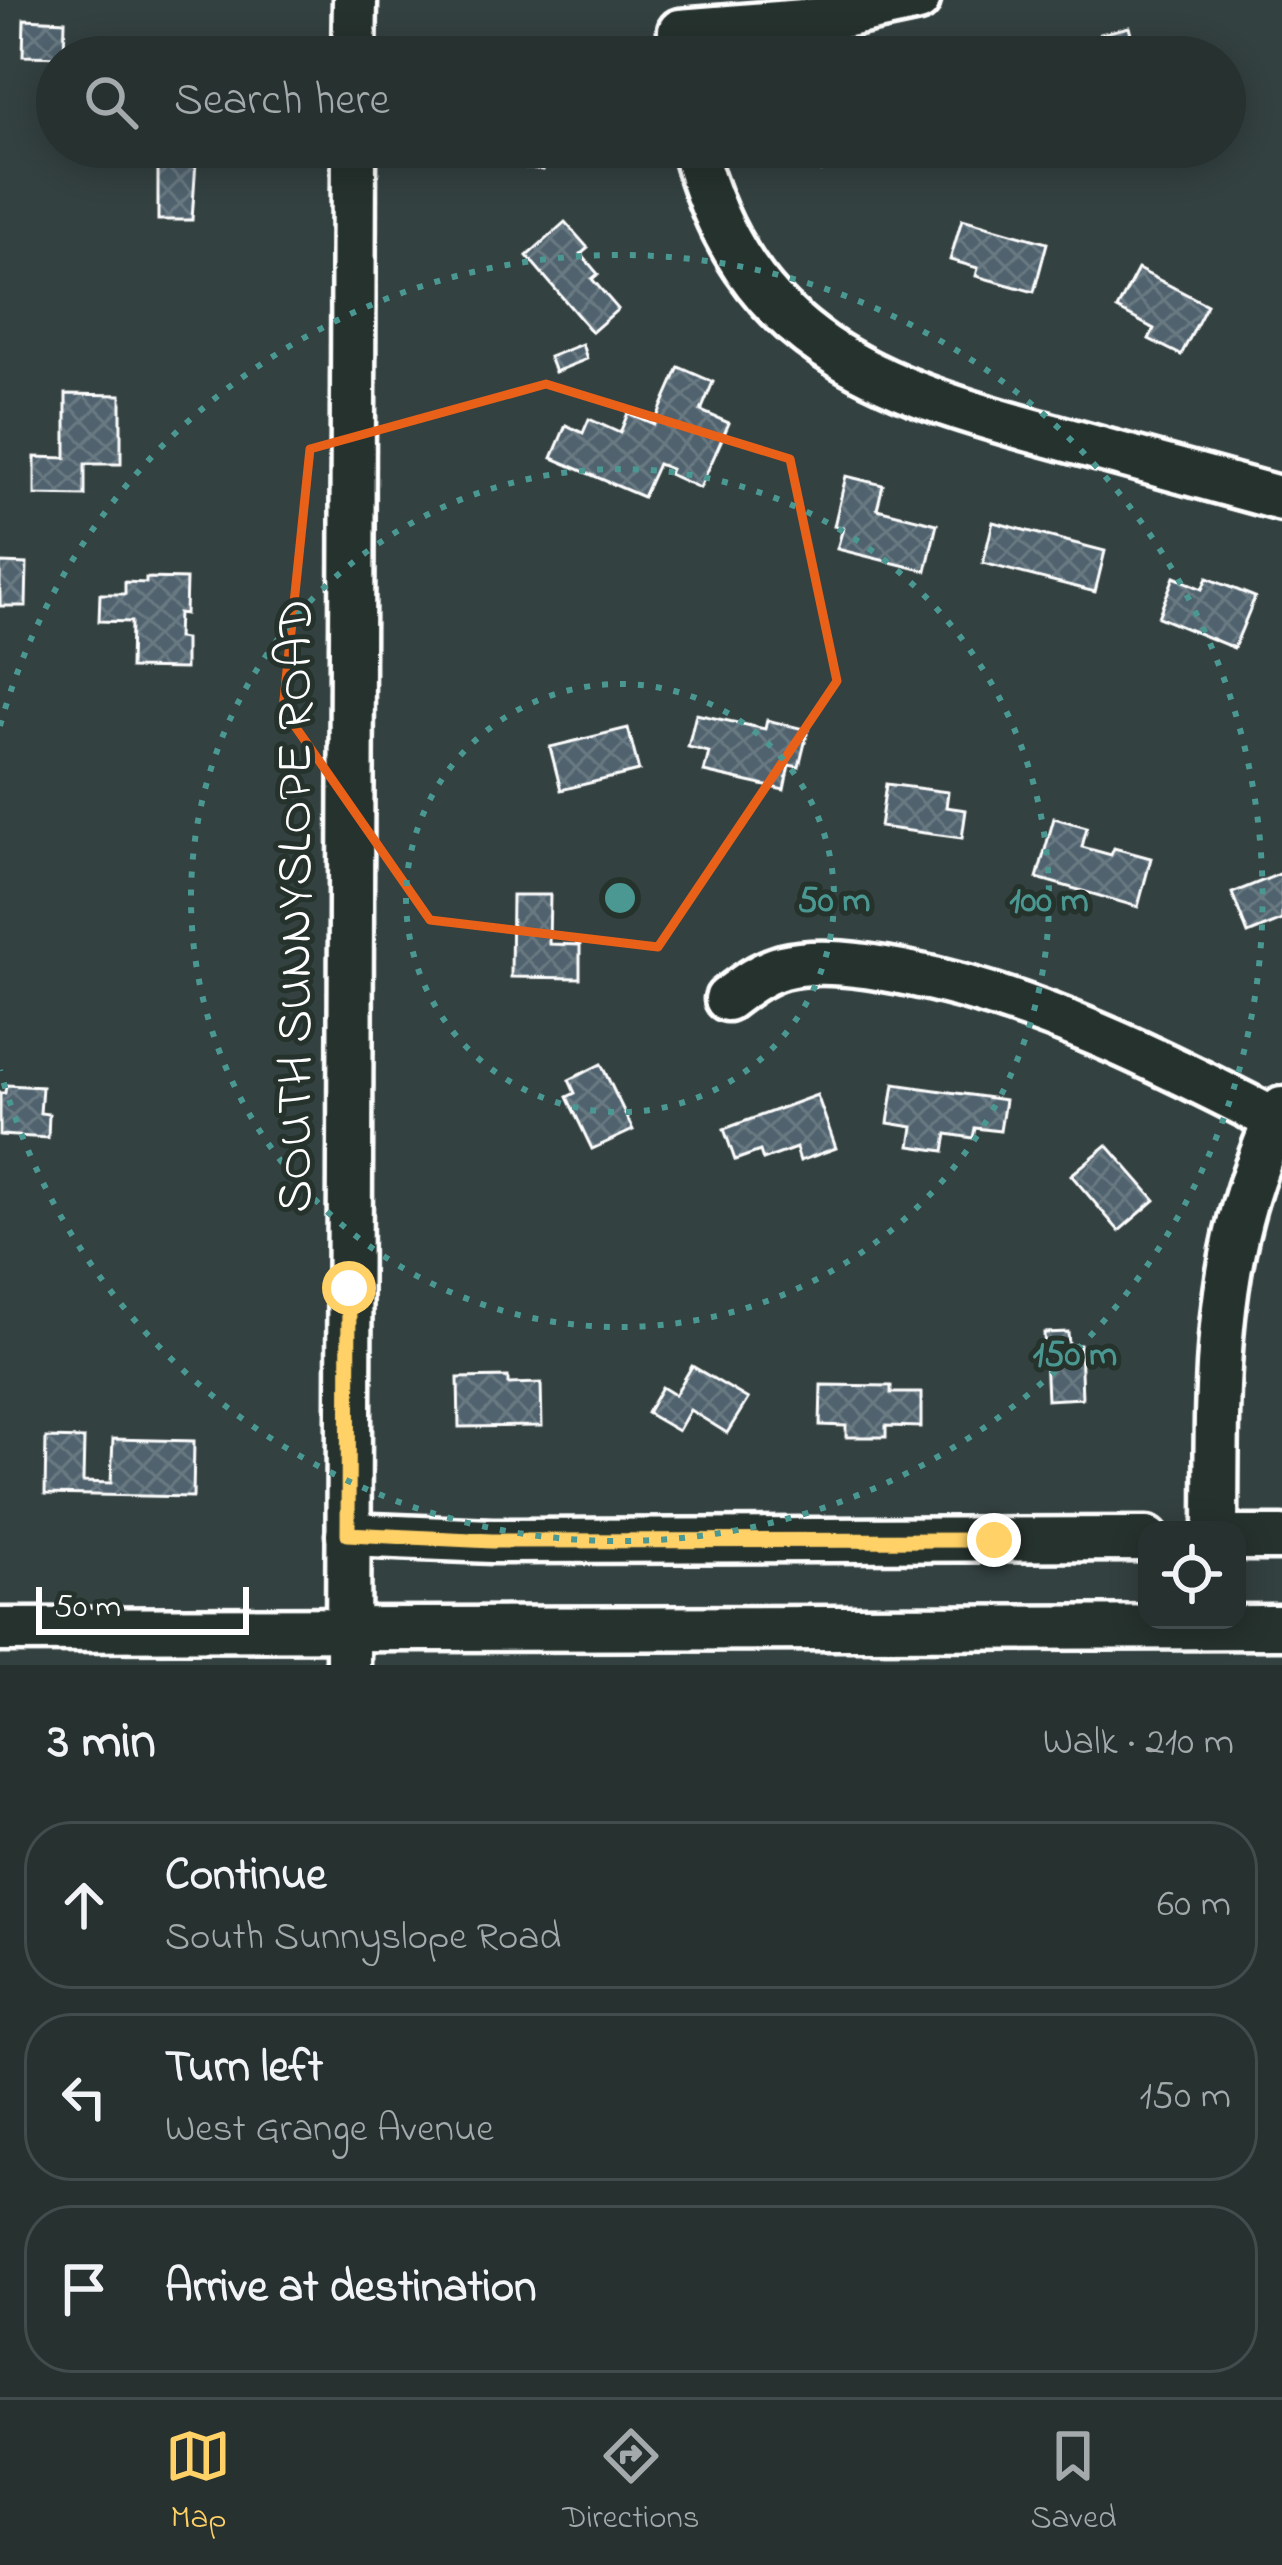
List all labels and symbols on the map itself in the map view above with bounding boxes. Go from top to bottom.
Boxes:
street label: SOUTH SUNNYSLOPE ROAD [260,599,335,1213]
text: 50 m [797,876,871,929]
text: 100 m [1009,876,1089,929]
centre of rings [599,877,641,919]
route start [322,1261,376,1315]
text: 150 m [1033,1330,1117,1383]
route end [967,1513,1021,1567]
scale bar [36,1581,249,1634]

